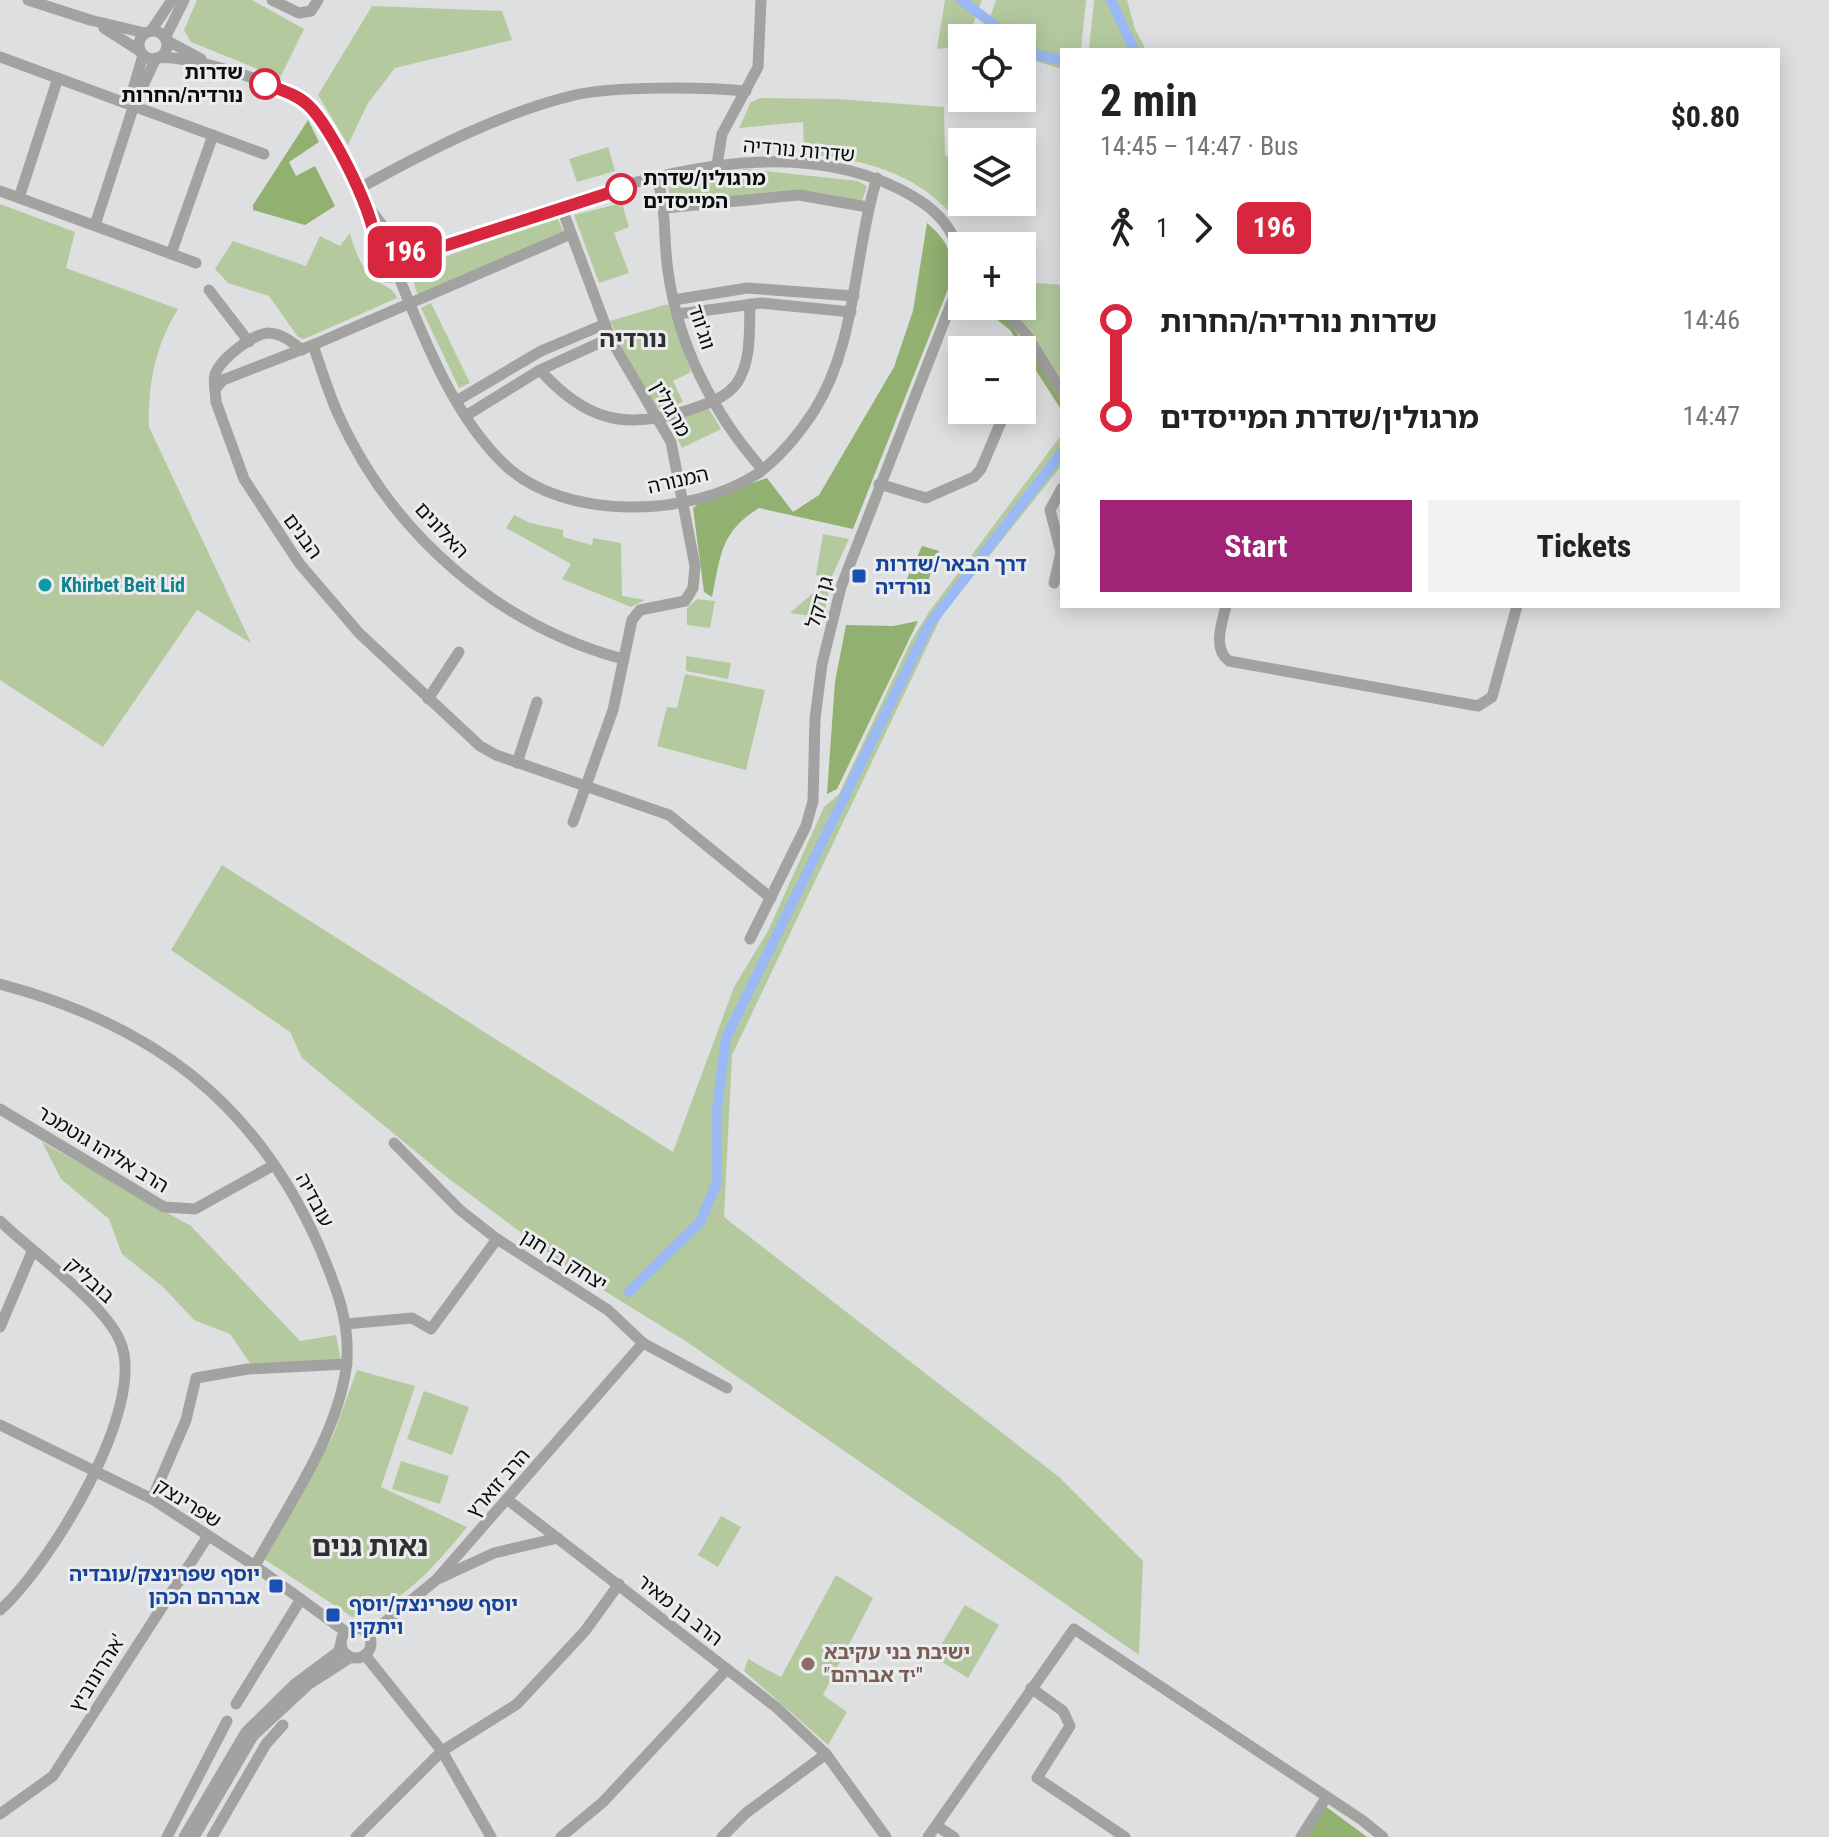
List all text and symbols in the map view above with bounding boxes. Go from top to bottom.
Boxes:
map controls [948,24,1036,424]
button: locate [948,24,1036,112]
place label: שדרות נורדיה/החרות [121,60,243,107]
marker: שדרות נורדיה/החרות [250,69,280,99]
text: 2 min [1100,75,1198,127]
text: $0.80 [1671,99,1740,134]
button: layers [948,128,1036,216]
text: 14:45 – 14:47 · Bus [1100,131,1299,161]
street label: שדרות נורדיה [742,133,856,167]
place label: מרגולין/שדרת המייסדים [643,166,766,213]
marker: מרגולין/שדרת המייסדים [606,174,636,204]
icon: walk [1100,206,1144,250]
icon: forward [1181,206,1225,250]
text: 196 [1253,211,1295,244]
text: 1 [1156,213,1169,243]
line badge: 196 [359,226,451,278]
button: + [948,232,1036,320]
text: 196 [384,235,426,268]
street label: ווג'ווד [683,301,721,353]
text: שדרות נורדיה/החרות [1160,304,1437,339]
text: 14:46 [1683,305,1740,335]
district label: נורדיה [599,325,667,353]
button: − [948,336,1036,424]
street label: מרגולין [646,377,696,441]
text: מרגולין/שדרת המייסדים [1160,400,1479,435]
text: 14:47 [1683,401,1740,431]
street label: המנורה [645,461,711,499]
street label: האלונים [410,497,474,563]
button: Start [1100,500,1412,592]
button: Tickets [1428,500,1740,592]
street label: הבנים [279,509,327,563]
place label: דרך הבאר/שדרות נורדיה [875,552,1027,599]
marker: דרך הבאר/שדרות נורדיה [850,567,868,585]
place label: Khirbet Beit Lid [61,573,185,597]
street label: גן דקל [800,573,838,631]
marker: Khirbet Beit Lid [36,576,54,594]
street label: הרב אליהו גוטמכר [33,1100,173,1198]
street label: עובדיה [291,1169,339,1231]
street label: יצחק בן חנן [516,1224,612,1296]
street label: בובליק [61,1252,119,1308]
street label: הרב זוארץ [461,1443,535,1523]
street label: שפרינצק [150,1473,226,1533]
district label: נאות גנים [312,1530,428,1563]
place label: יוסף שפרינצק/עובדיה אברהם הכהן [69,1562,260,1609]
street label: הרב בן מאיר [632,1569,728,1651]
marker: יוסף שפרינצק/עובדיה אברהם הכהן [267,1577,285,1595]
place label: יוסף שפרינצק/יוסף ויתקין [349,1592,518,1639]
marker: יוסף שפרינצק/יוסף ויתקין [324,1606,342,1624]
street label: אהרונוביץ' [64,1630,130,1716]
place label: ישיבת בני עקיבא "יד אברהם" [824,1640,970,1687]
marker: ישיבת בני עקיבא "יד אברהם" [799,1655,817,1673]

